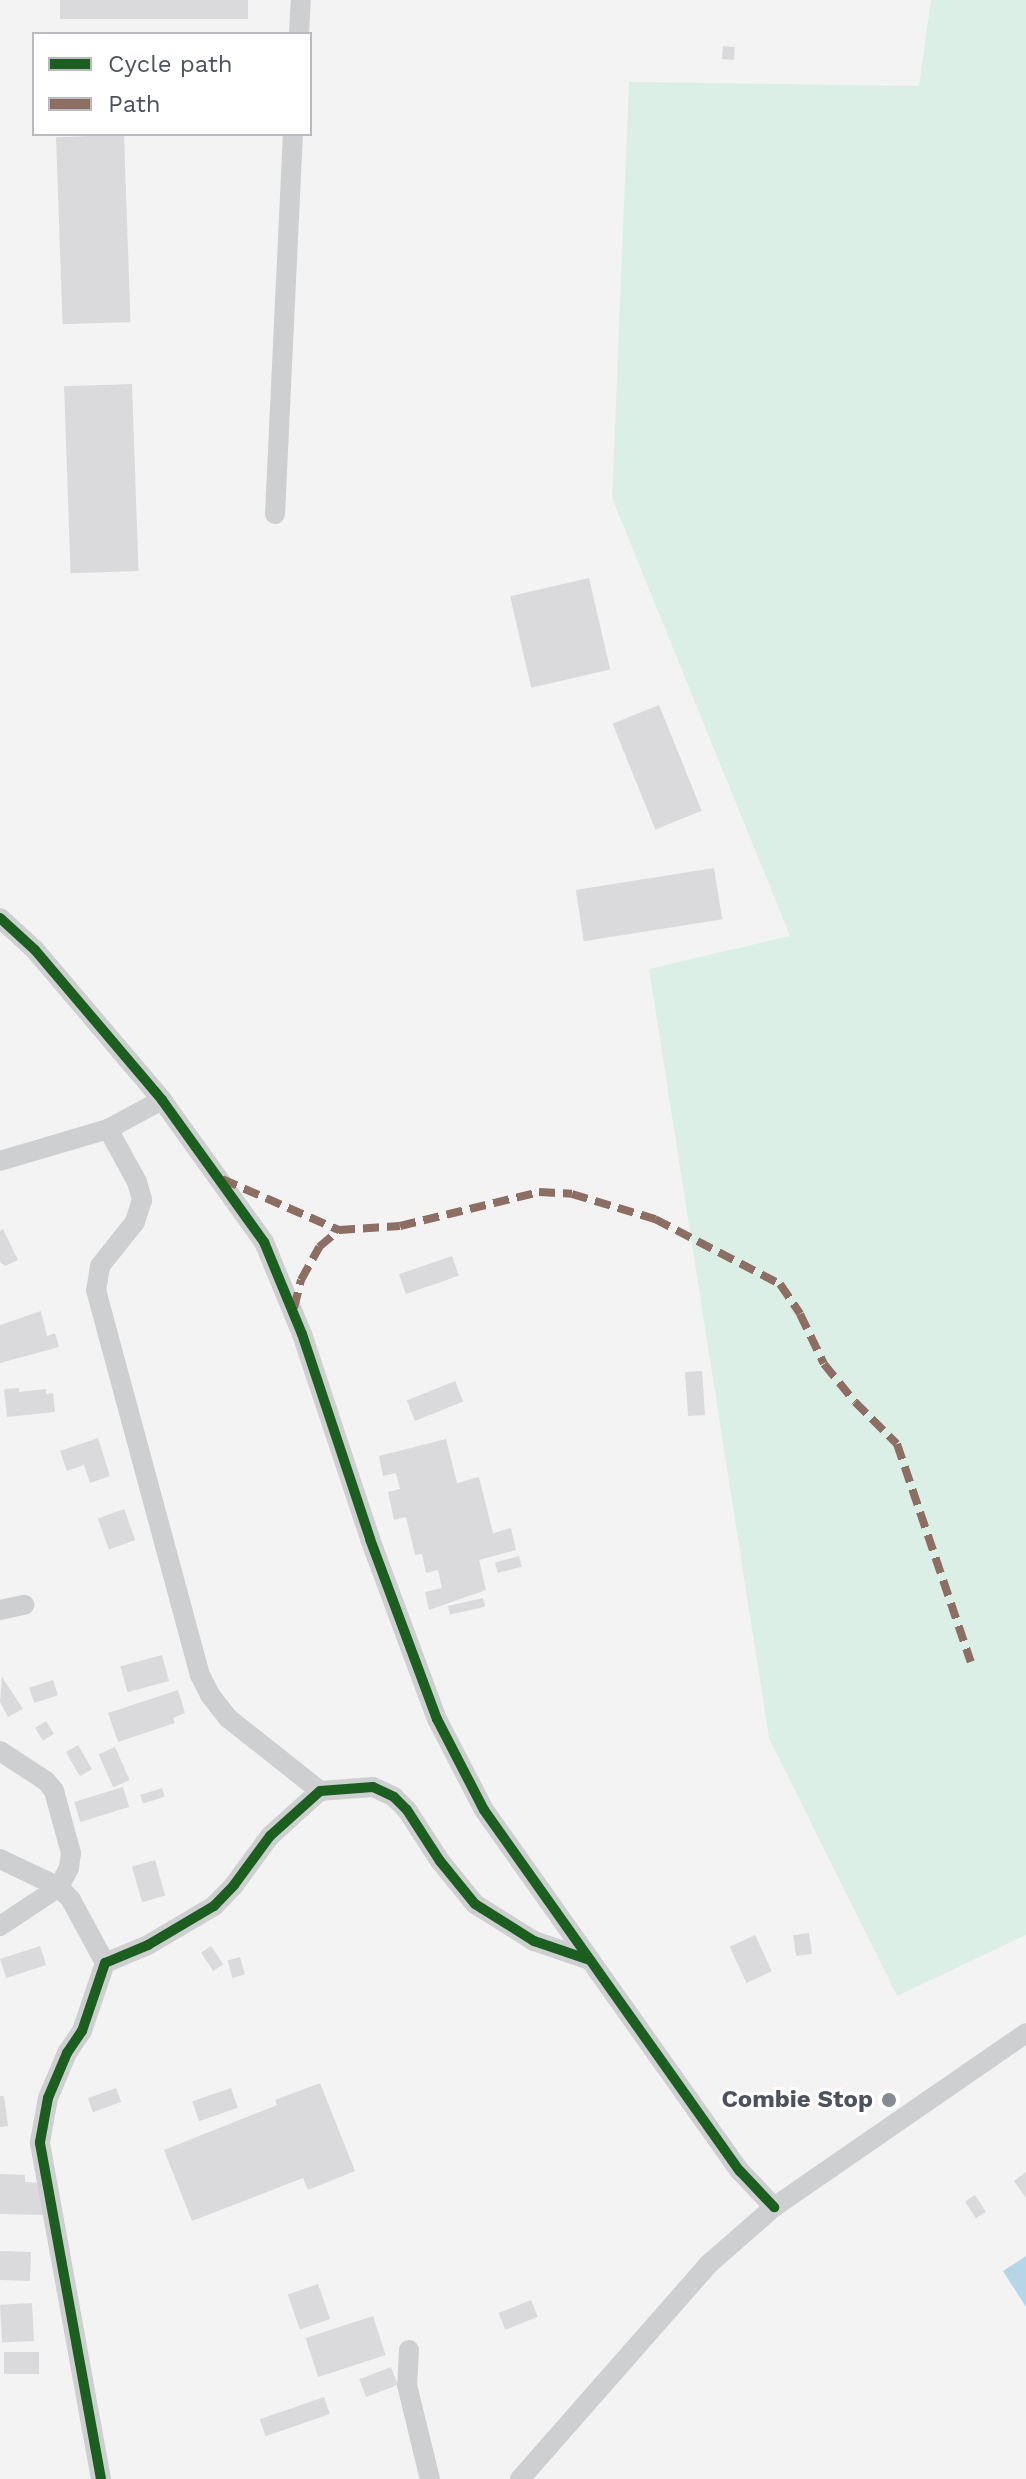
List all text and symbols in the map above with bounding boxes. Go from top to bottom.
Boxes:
legend [32,32,312,136]
text: Cycle path [108,50,233,78]
text: Path [108,90,161,118]
place label: Combie Stop [722,2086,873,2114]
marker: Combie Stop [880,2091,898,2109]

